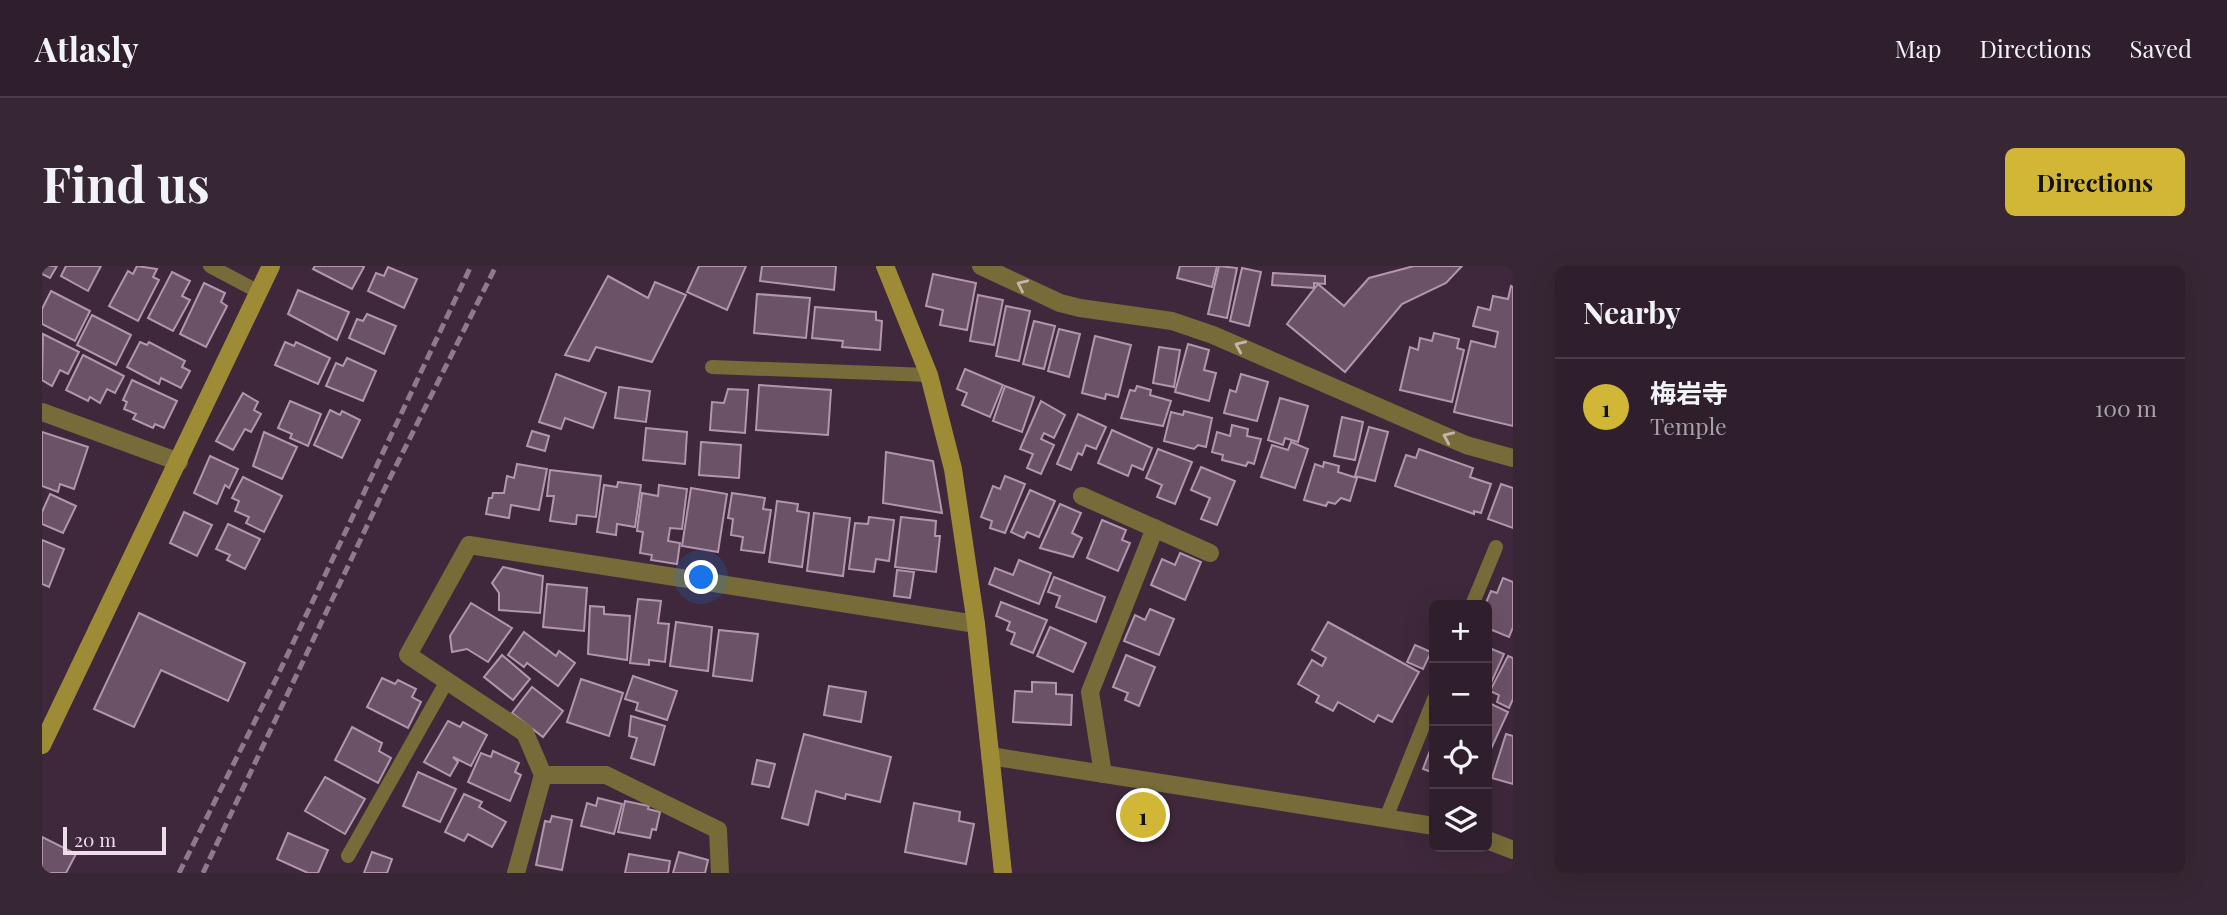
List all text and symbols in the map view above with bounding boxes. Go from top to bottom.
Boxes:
text: Atlasly [35,26,139,70]
text: Map [1895,32,1941,64]
text: Directions [1979,32,2092,64]
text: Saved [2130,32,2192,64]
button: Directions [2005,148,2185,216]
text: Find us [42,150,210,215]
one-way arrow [1017,280,1029,294]
text: Nearby [1583,292,1681,332]
one-way arrow [1234,340,1247,354]
text: 梅岩寺 [1650,375,1728,410]
text: 1 [1602,392,1610,423]
text: 100 m [2095,392,2157,423]
text: Temple [1650,410,1727,441]
one-way arrow [1443,431,1455,445]
your location [684,560,718,594]
map controls [1429,600,1492,852]
button: + [1429,600,1492,663]
button: − [1429,663,1492,726]
button: locate [1429,726,1492,789]
pin: 1 [1120,789,1166,841]
button: layers [1429,789,1492,852]
scale bar [63,824,166,856]
text: 20 m [74,826,116,852]

